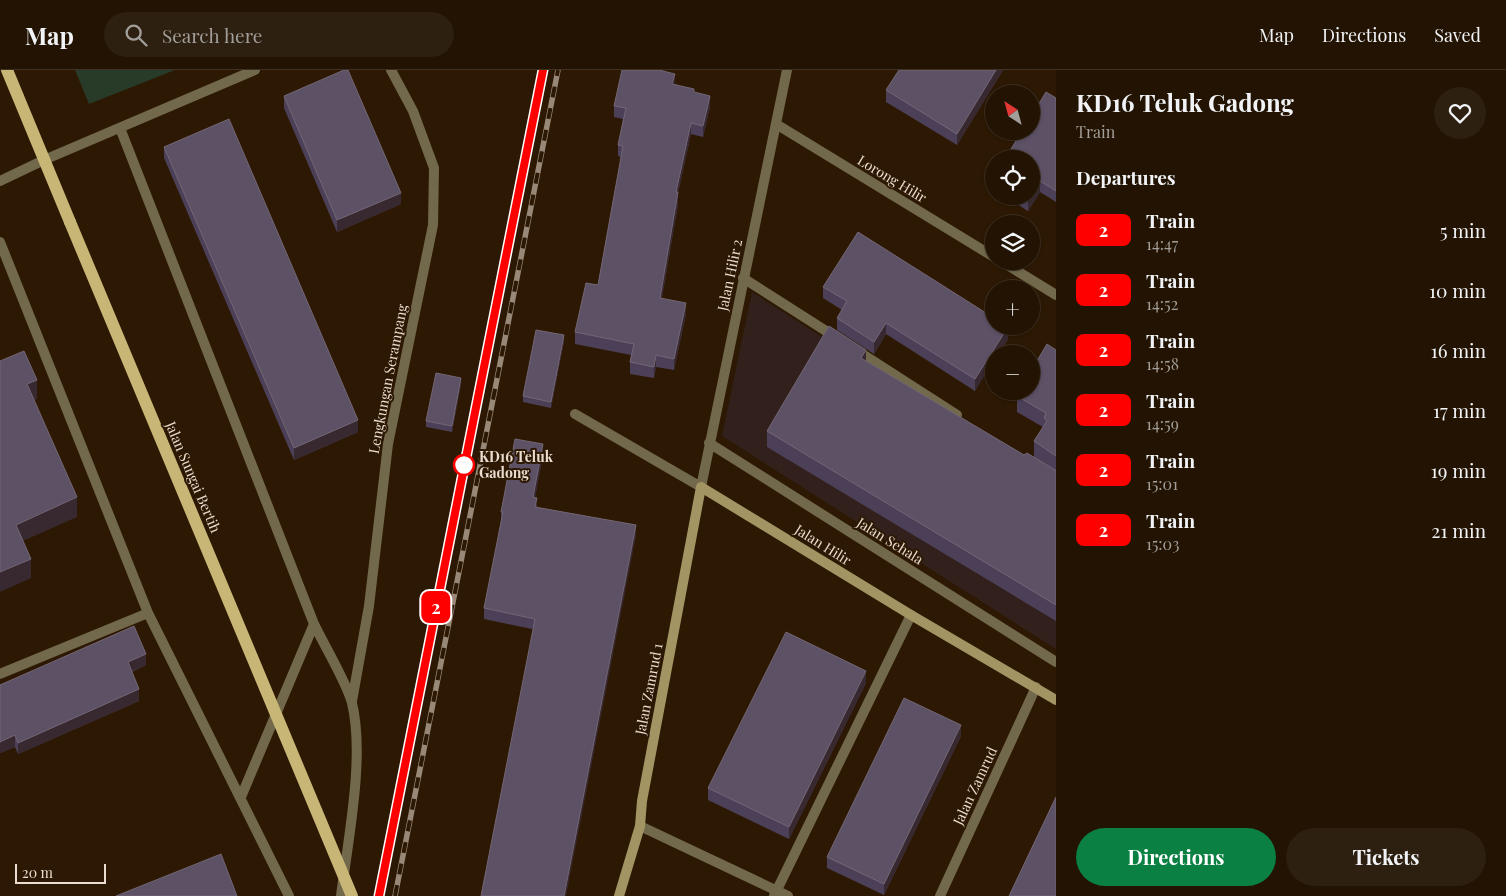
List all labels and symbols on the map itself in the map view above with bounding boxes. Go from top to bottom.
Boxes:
north arrow [985,85,1040,140]
street label: Lorong Hilir [854,150,931,207]
street label: Jalan Hilir 2 [712,237,746,314]
street label: Lengkungan Serampang [364,302,411,455]
street label: Jalan Sungai Bertih [161,417,226,536]
place label: KD16 Teluk Gadong [479,447,554,482]
marker: KD16 Teluk Gadong [453,454,475,476]
street label: Jalan Sehala [853,512,927,568]
street label: Jalan Hilir [791,519,856,570]
line badge: 2 [420,591,452,623]
street label: Jalan Zamrud 1 [630,641,667,737]
street label: Jalan Zamrud [948,744,1001,829]
scale bar [15,861,106,884]

